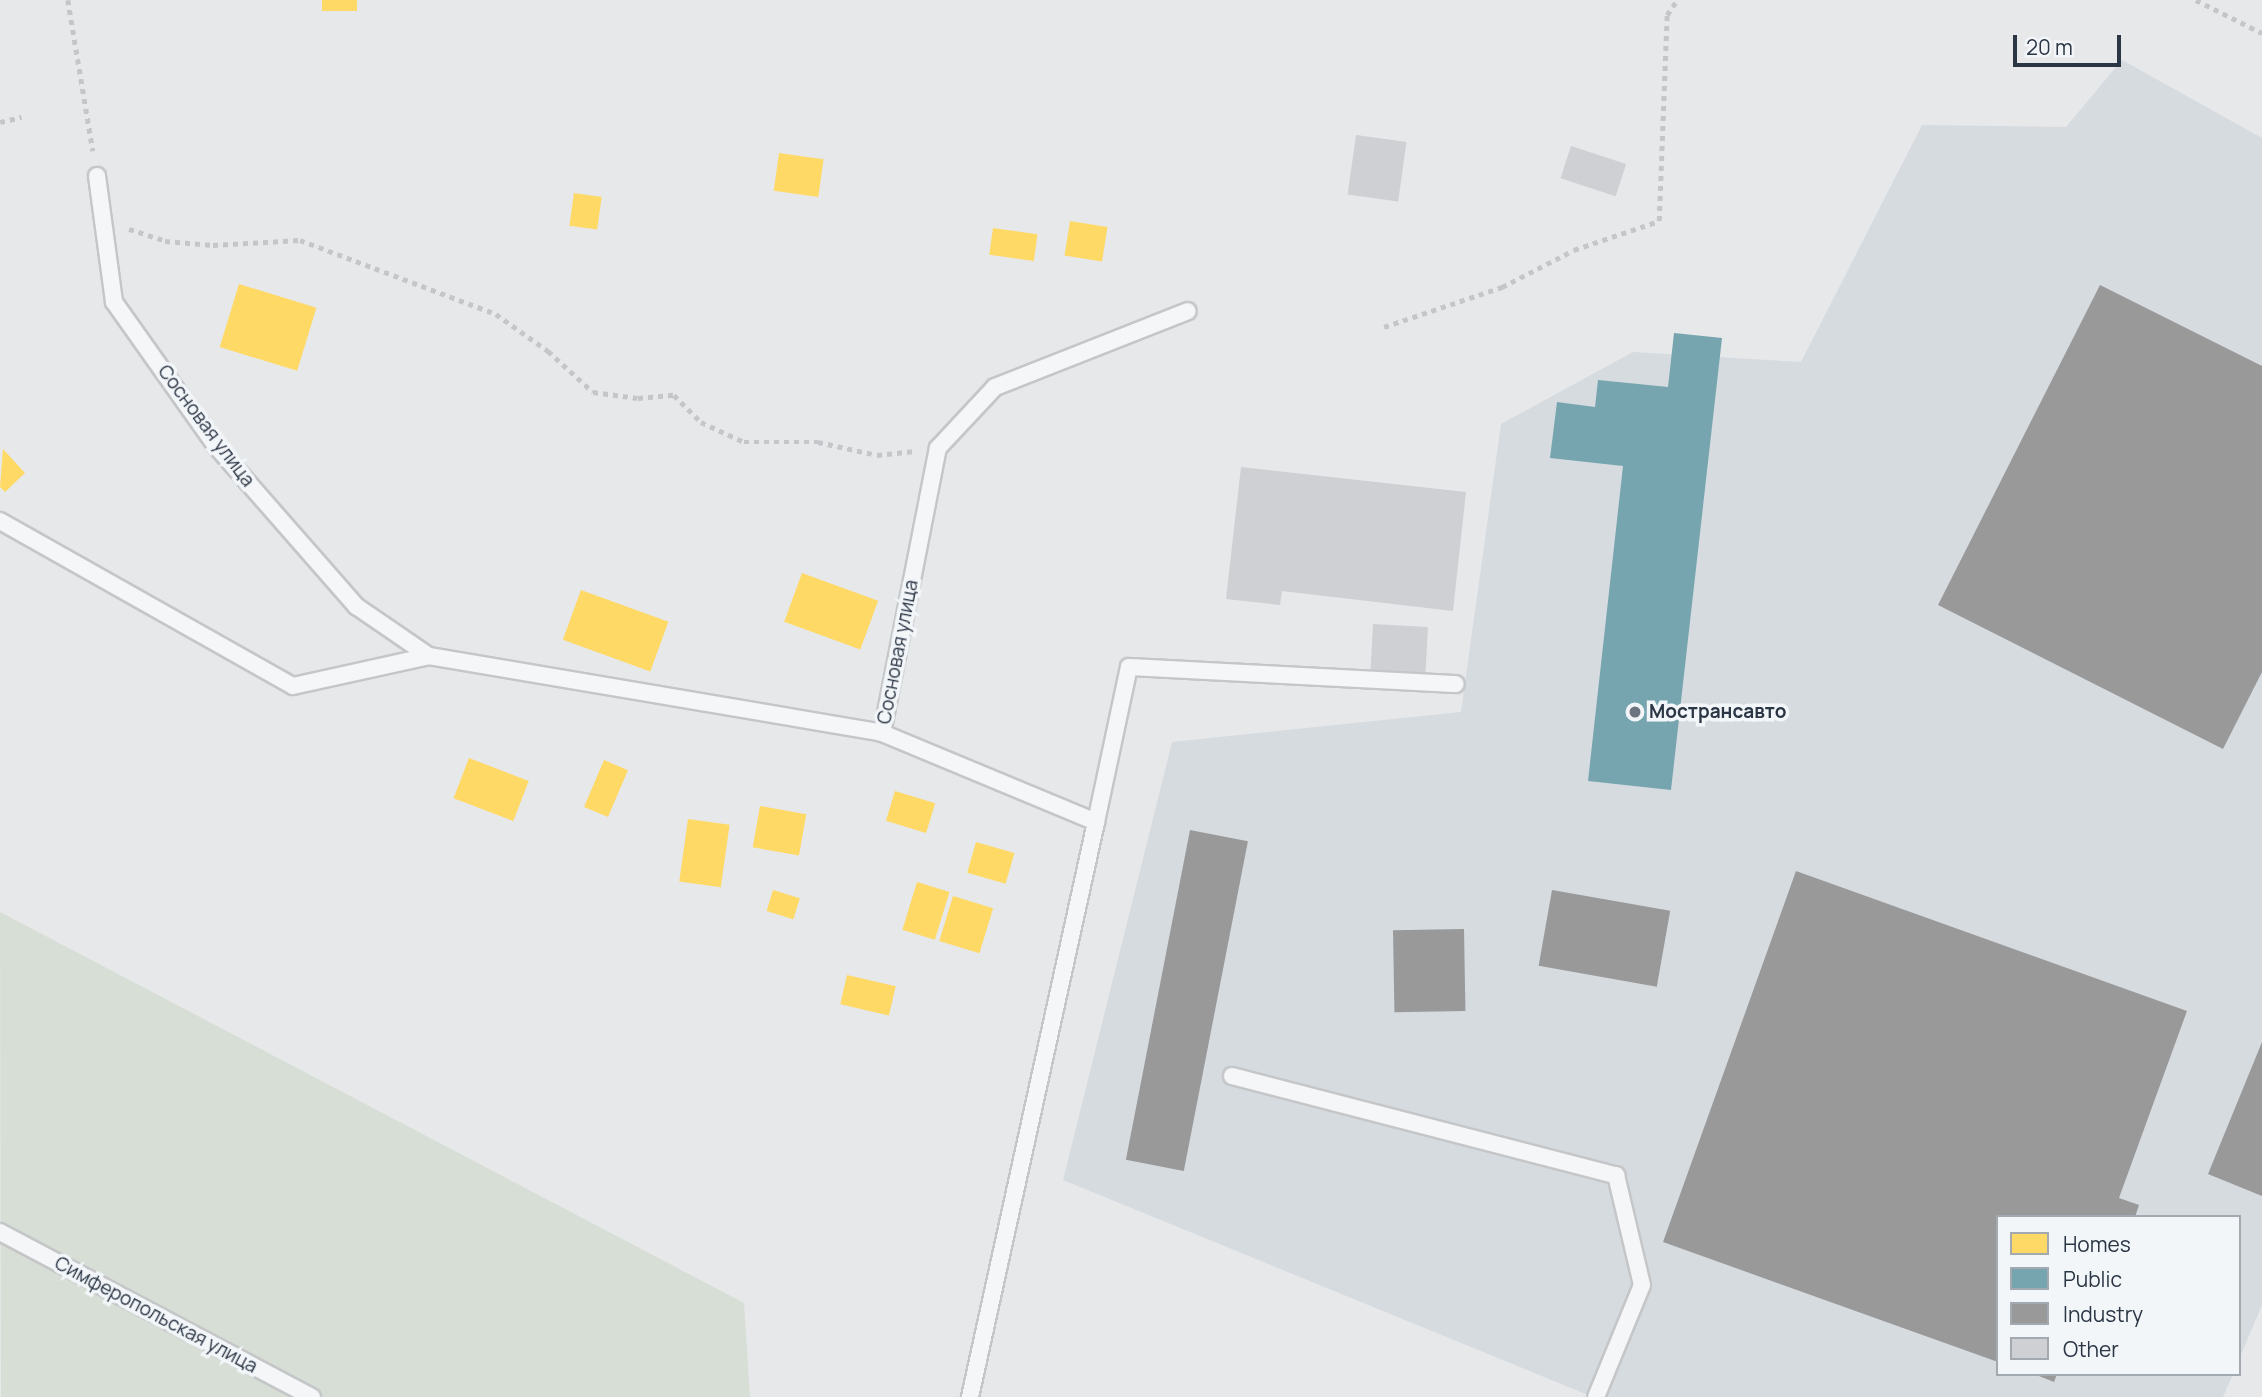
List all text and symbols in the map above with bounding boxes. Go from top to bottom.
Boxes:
scale bar [2017,21,2126,65]
text: 20 m [2026,33,2073,61]
street label: Сосновая улица [153,361,259,491]
street label: Сосновая улица [873,578,923,726]
place label: Мострансавто [1649,701,1786,723]
marker: Мострансавто [1627,704,1643,720]
legend [1996,1215,2241,1376]
text: Homes [2063,1230,2131,1258]
street label: Симферопольская улица [51,1252,261,1378]
text: Public [2063,1265,2122,1293]
text: Industry [2063,1300,2143,1328]
text: Other [2063,1335,2119,1363]

